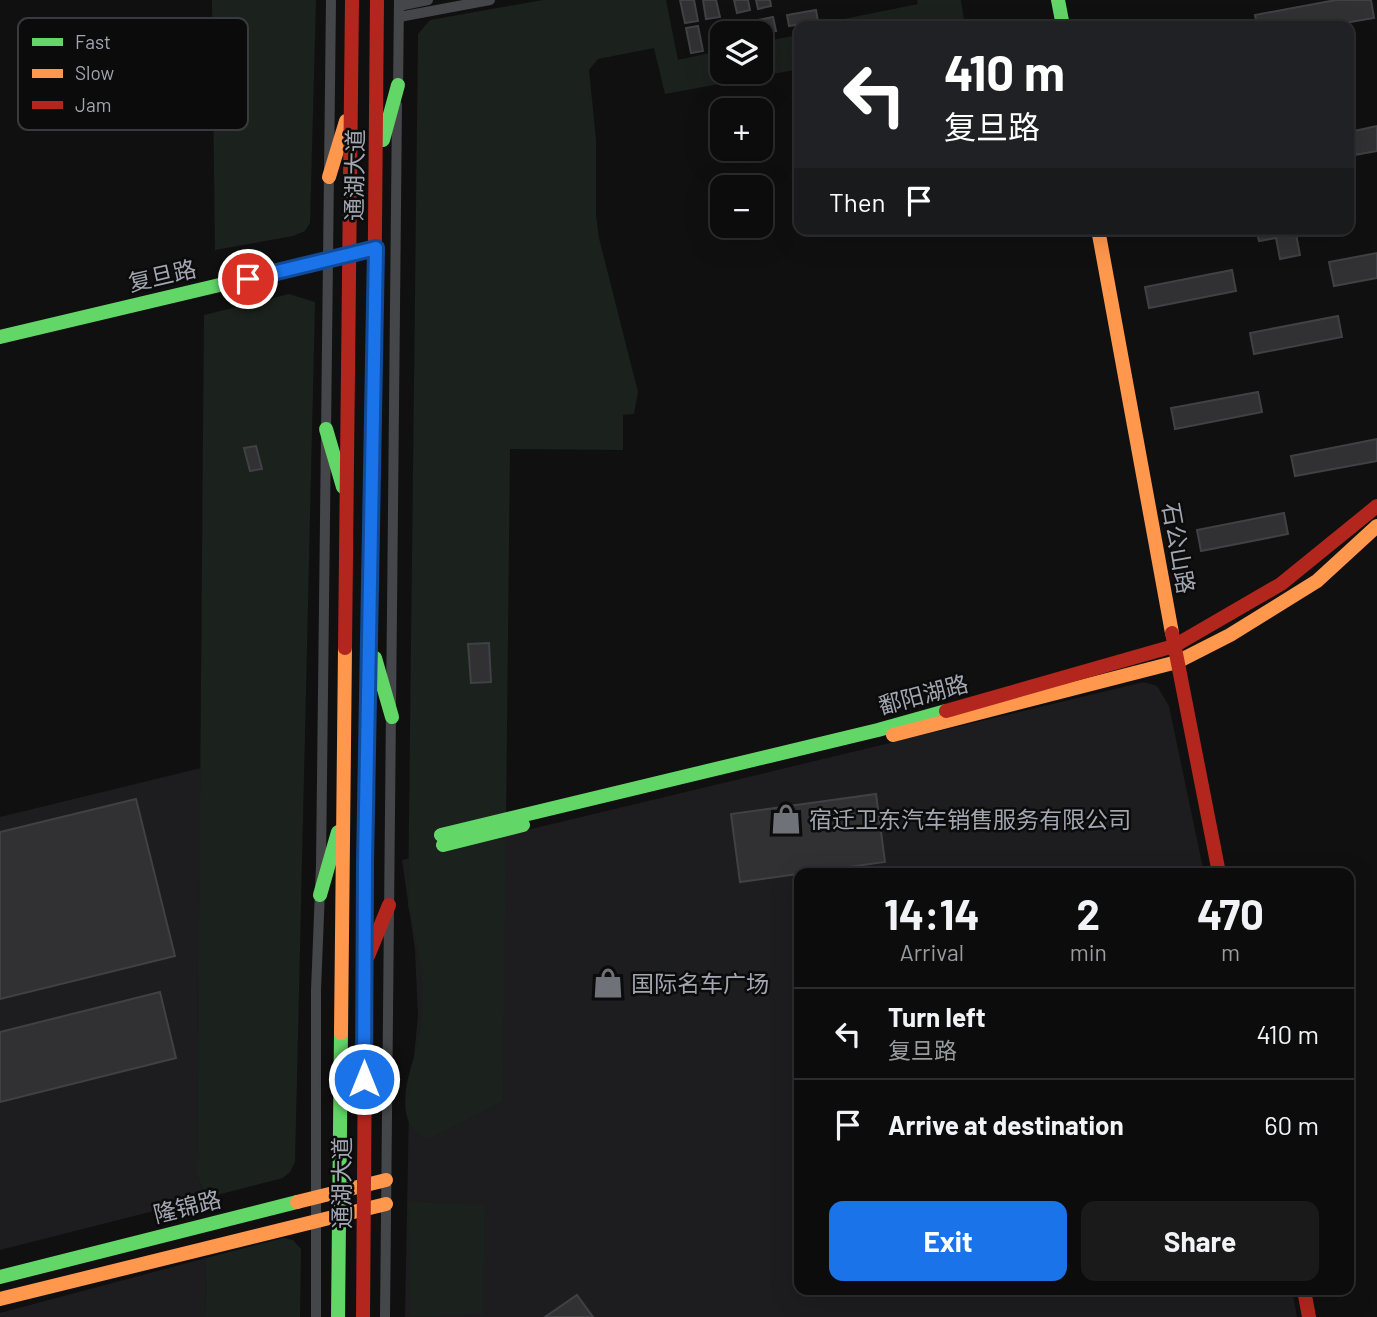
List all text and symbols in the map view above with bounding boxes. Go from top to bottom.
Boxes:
legend [18,18,248,130]
map controls [710,21,773,238]
button: layers [710,21,773,84]
text: Fast [75,30,111,53]
text: 410 m [944,42,1065,101]
icon: left [829,49,920,140]
text: Slow [75,61,114,84]
text: Jam [75,93,111,116]
button: + [710,98,773,161]
text: 复旦路 [944,107,1040,145]
street label: 通湖大道 [339,129,369,221]
button: − [710,175,773,238]
icon: arrive [900,182,938,220]
text: Then [829,186,886,217]
pin [218,249,278,309]
street label: 复旦路 [125,254,199,296]
icon: arrive [229,260,267,298]
street label: 石公山路 [1157,500,1201,596]
street label: 鄱阳湖路 [875,669,971,719]
shop icon: 宿迁卫东汽车销售服务有限公司 [769,802,803,836]
place label: 宿迁卫东汽车销售服务有限公司 [809,805,1131,833]
text: 14:14 [884,888,980,938]
text: 2 [1077,888,1100,938]
text: 470 [1197,888,1264,938]
text: Arrival [900,938,964,966]
text: min [1070,938,1107,966]
text: m [1221,938,1240,966]
shop icon: 国际名车广场 [591,966,625,1000]
place label: 国际名车广场 [631,969,769,997]
text: Turn left [888,1001,986,1032]
icon: left [829,1015,867,1053]
text: 410 m [1257,1018,1319,1049]
text: 复旦路 [888,1036,957,1064]
position arrow [327,1042,401,1116]
icon: arrive [829,1106,867,1144]
text: Arrive at destination [888,1109,1124,1140]
text: 60 m [1264,1109,1319,1140]
street label: 通湖大道 [327,1137,355,1229]
street label: 隆锦路 [150,1184,224,1228]
button: Exit [829,1201,1067,1281]
button: Share [1081,1201,1319,1281]

